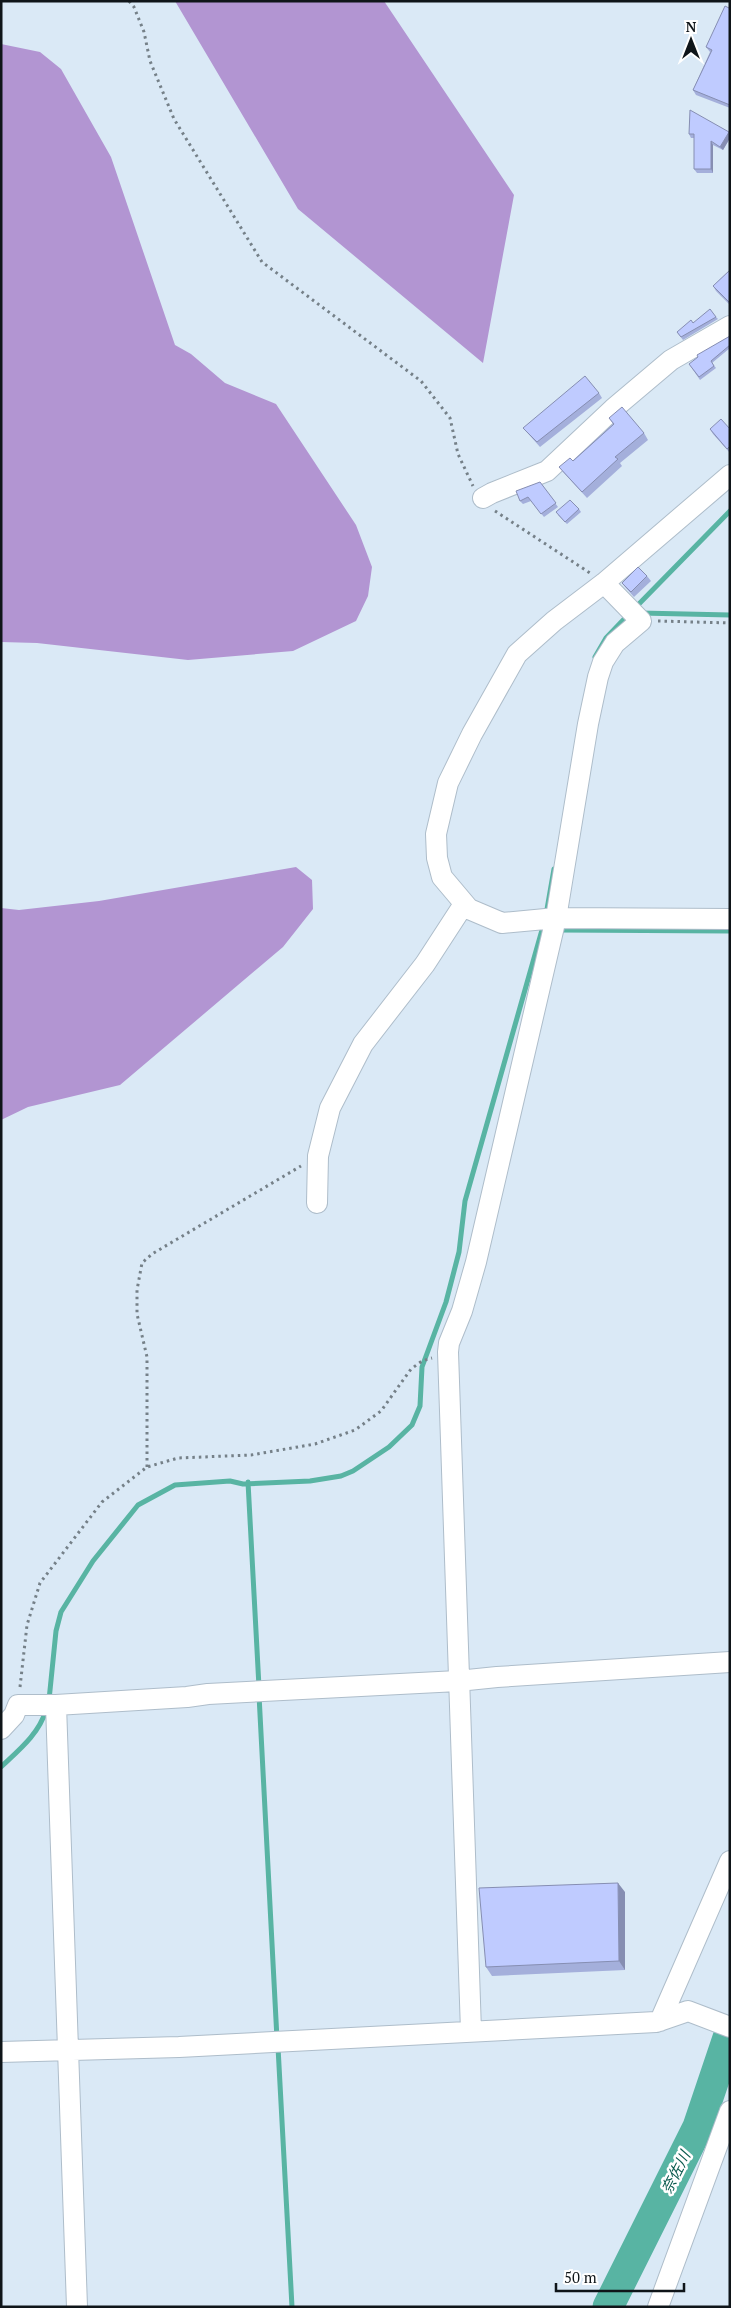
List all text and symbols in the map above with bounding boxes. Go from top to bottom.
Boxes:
north arrow [666,15,716,65]
text: N [686,17,697,36]
water label: 奈佐川 [656,2146,695,2197]
scale bar [556,2260,684,2292]
text: 50 m [564,2267,597,2287]

